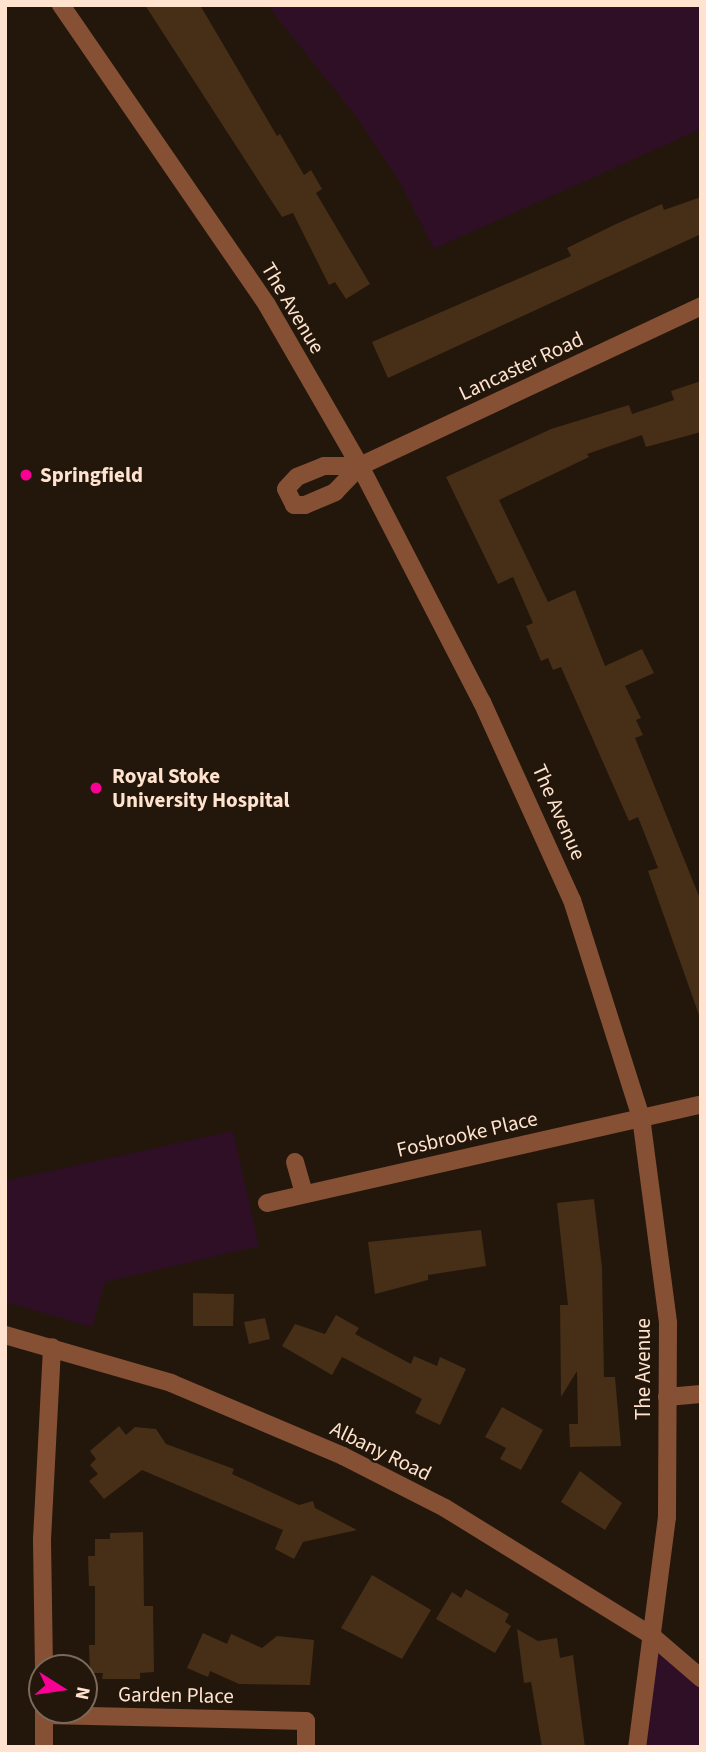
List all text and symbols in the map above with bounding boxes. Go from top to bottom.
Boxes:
street label: The Avenue [256,258,330,358]
street label: Lancaster Road [455,326,587,406]
place label: Springfield [40,462,143,488]
marker: Springfield [18,467,34,483]
street label: The Avenue [527,760,591,864]
place label: Royal Stoke University Hospital [112,763,289,813]
marker: Royal Stoke University Hospital [86,778,106,798]
street label: Fosbrooke Place [394,1106,540,1162]
street label: The Avenue [630,1318,656,1420]
street label: Albany Road [326,1416,436,1486]
north arrow [28,1654,98,1724]
street label: Garden Place [118,1681,234,1709]
text: N [68,1684,97,1702]

